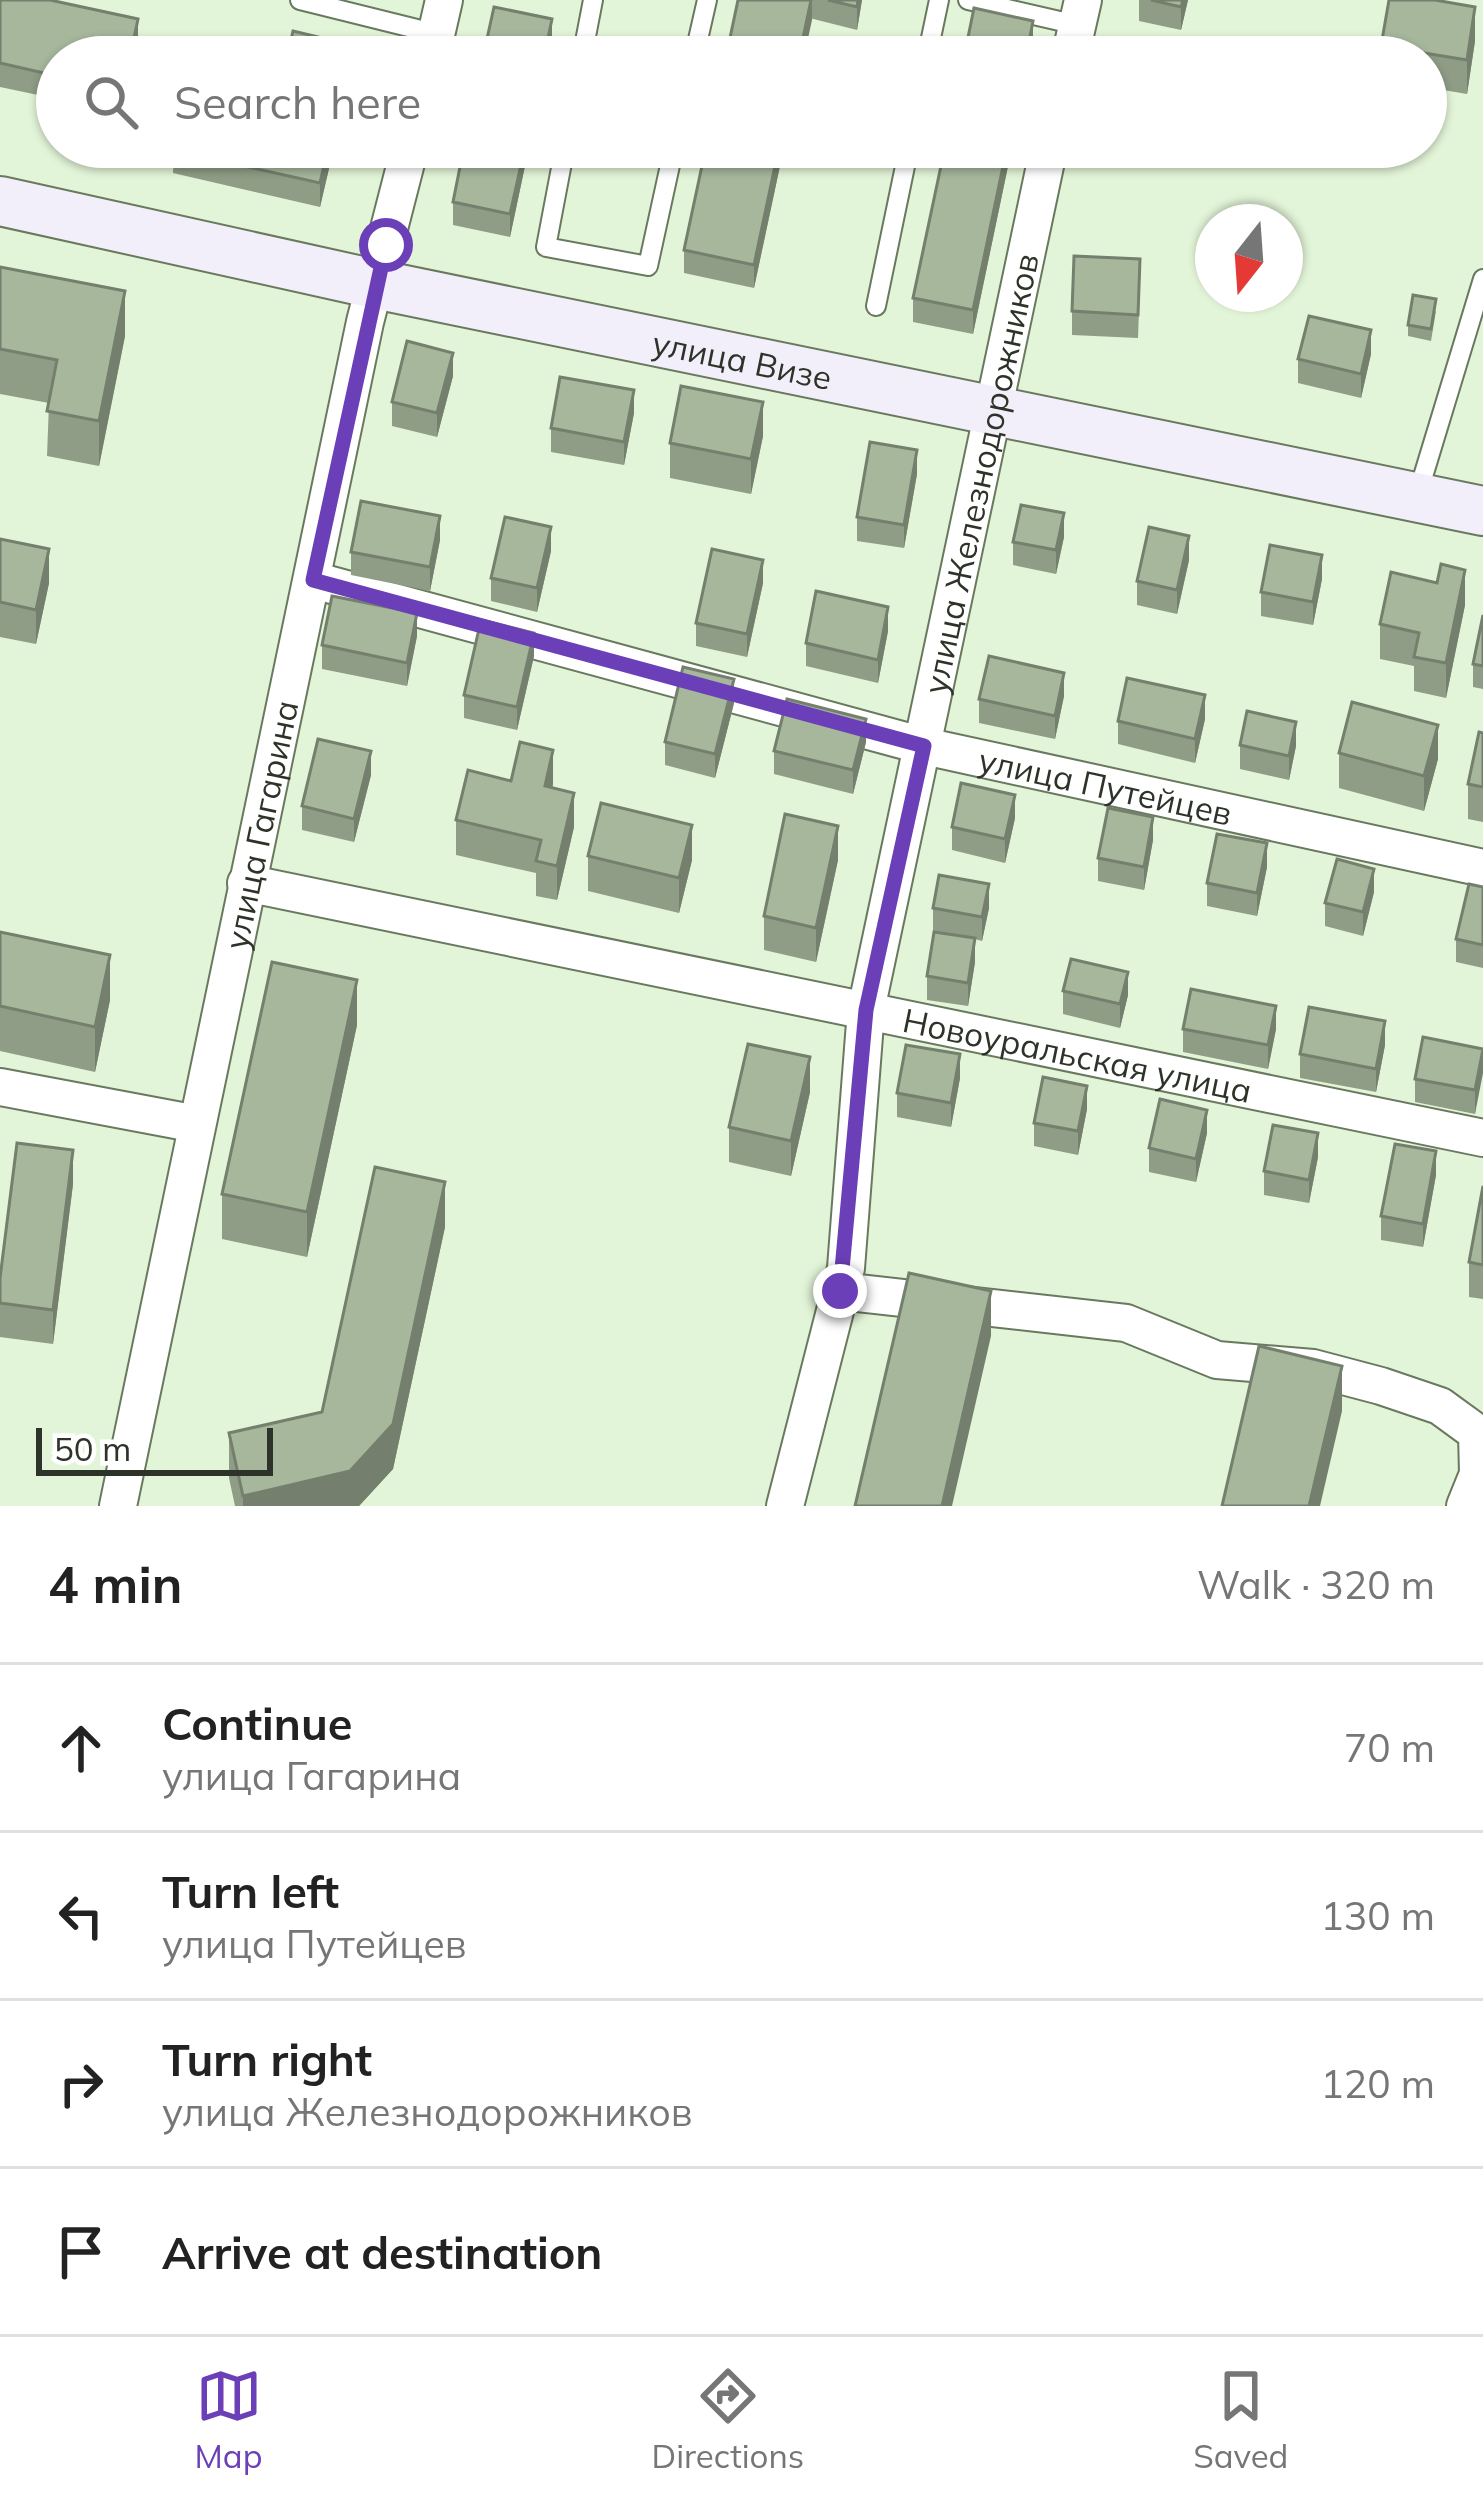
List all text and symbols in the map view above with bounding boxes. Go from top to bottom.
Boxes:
search box [36,36,1447,168]
icon: search [78,69,144,135]
text: Search here [174,74,421,130]
north arrow [1195,204,1303,312]
route start [359,218,413,272]
street label: улица Железнодорожников [913,249,1046,697]
street label: улица Визе [649,321,836,398]
street label: улица Гагарина [214,696,306,953]
street label: улица Путейцев [975,738,1236,833]
street label: Новоуральская улица [900,998,1256,1110]
route end [813,1264,867,1318]
scale bar [36,1422,273,1475]
text: 50 m [54,1428,131,1469]
text: 4 min [48,1552,183,1616]
text: Walk · 320 m [1197,1560,1435,1609]
text: Continue [162,1695,352,1751]
icon: ahead [48,1715,114,1781]
text: 70 m [1344,1723,1435,1772]
text: улица Гагарина [162,1751,461,1800]
text: Turn left [162,1863,339,1919]
icon: left [48,1883,114,1949]
text: 130 m [1320,1891,1435,1940]
text: улица Путейцев [162,1919,467,1968]
text: Turn right [162,2031,372,2087]
icon: right [48,2051,114,2117]
text: 120 m [1320,2059,1435,2108]
text: улица Железнодорожников [162,2087,693,2136]
icon: arrive [48,2219,114,2285]
text: Arrive at destination [162,2224,602,2280]
tab: Map [195,2363,262,2476]
tab: Directions [652,2363,804,2476]
tab: Saved [1193,2363,1288,2476]

